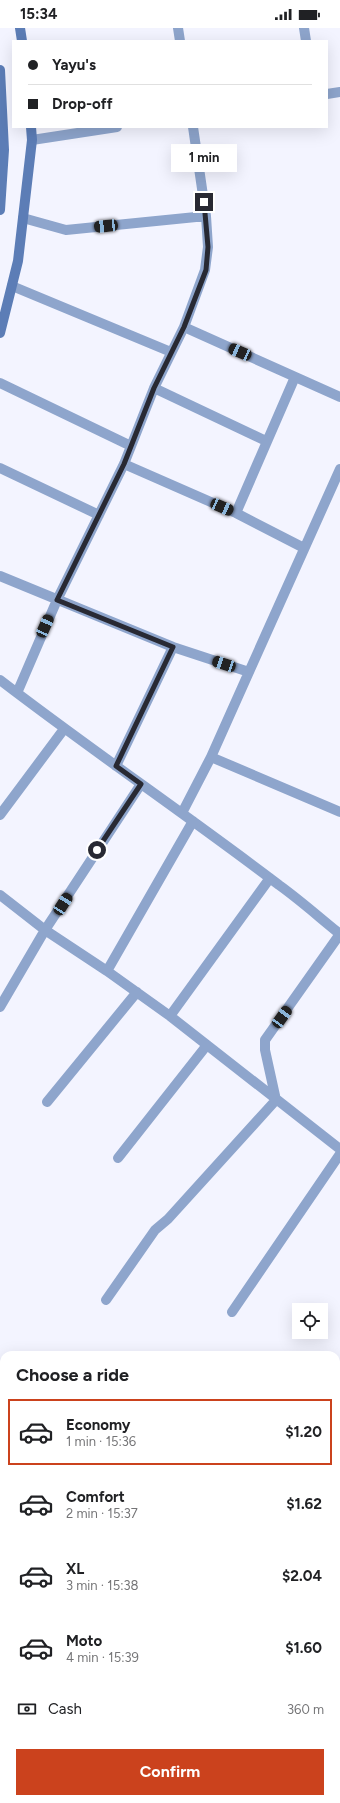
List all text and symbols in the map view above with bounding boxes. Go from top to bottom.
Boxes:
text: 15:34 [20,5,57,23]
text: Yayu's [52,56,96,74]
text: Drop-off [52,95,113,113]
callout: 1 min [171,144,237,172]
text: 1 min [189,150,219,165]
route end [195,193,213,211]
car [93,219,119,233]
car [227,342,253,362]
car [209,497,235,517]
car [35,613,55,639]
car [211,655,237,673]
route start [88,841,106,859]
car [51,891,75,917]
car [270,1004,294,1030]
map controls [292,1303,328,1339]
button: locate [292,1303,328,1339]
text: Choose a ride [16,1364,129,1386]
icon: car [18,1414,54,1450]
text: Economy [66,1416,131,1434]
text: $1.20 [285,1423,322,1441]
text: 1 min · 15:36 [66,1434,136,1449]
icon: car [18,1486,54,1522]
text: Comfort [66,1488,125,1506]
text: $1.62 [286,1495,322,1513]
text: 2 min · 15:37 [66,1506,138,1521]
icon: car [18,1558,54,1594]
text: XL [66,1560,84,1578]
text: $2.04 [282,1567,322,1585]
text: 3 min · 15:38 [66,1578,139,1593]
icon: car [18,1630,54,1666]
text: Moto [66,1632,102,1650]
text: $1.60 [285,1639,322,1657]
text: 4 min · 15:39 [66,1650,139,1665]
icon: cash [16,1698,38,1720]
text: Cash [48,1700,82,1718]
text: 360 m [287,1702,324,1717]
button: Confirm [16,1749,324,1795]

